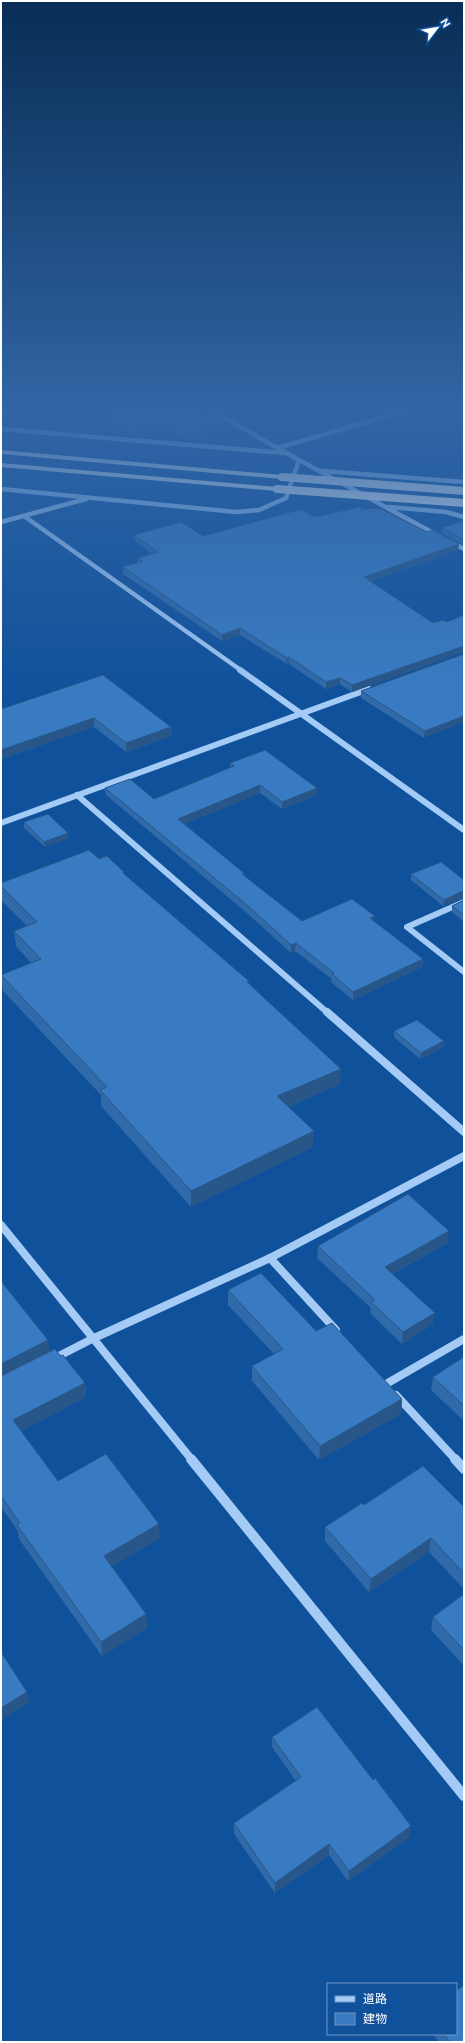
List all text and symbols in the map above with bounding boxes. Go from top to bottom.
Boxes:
north arrow [417,8,457,48]
text: N [438,16,453,29]
legend [327,1983,457,2035]
text: 道路 [363,1992,387,2005]
text: 建物 [363,2012,387,2025]

